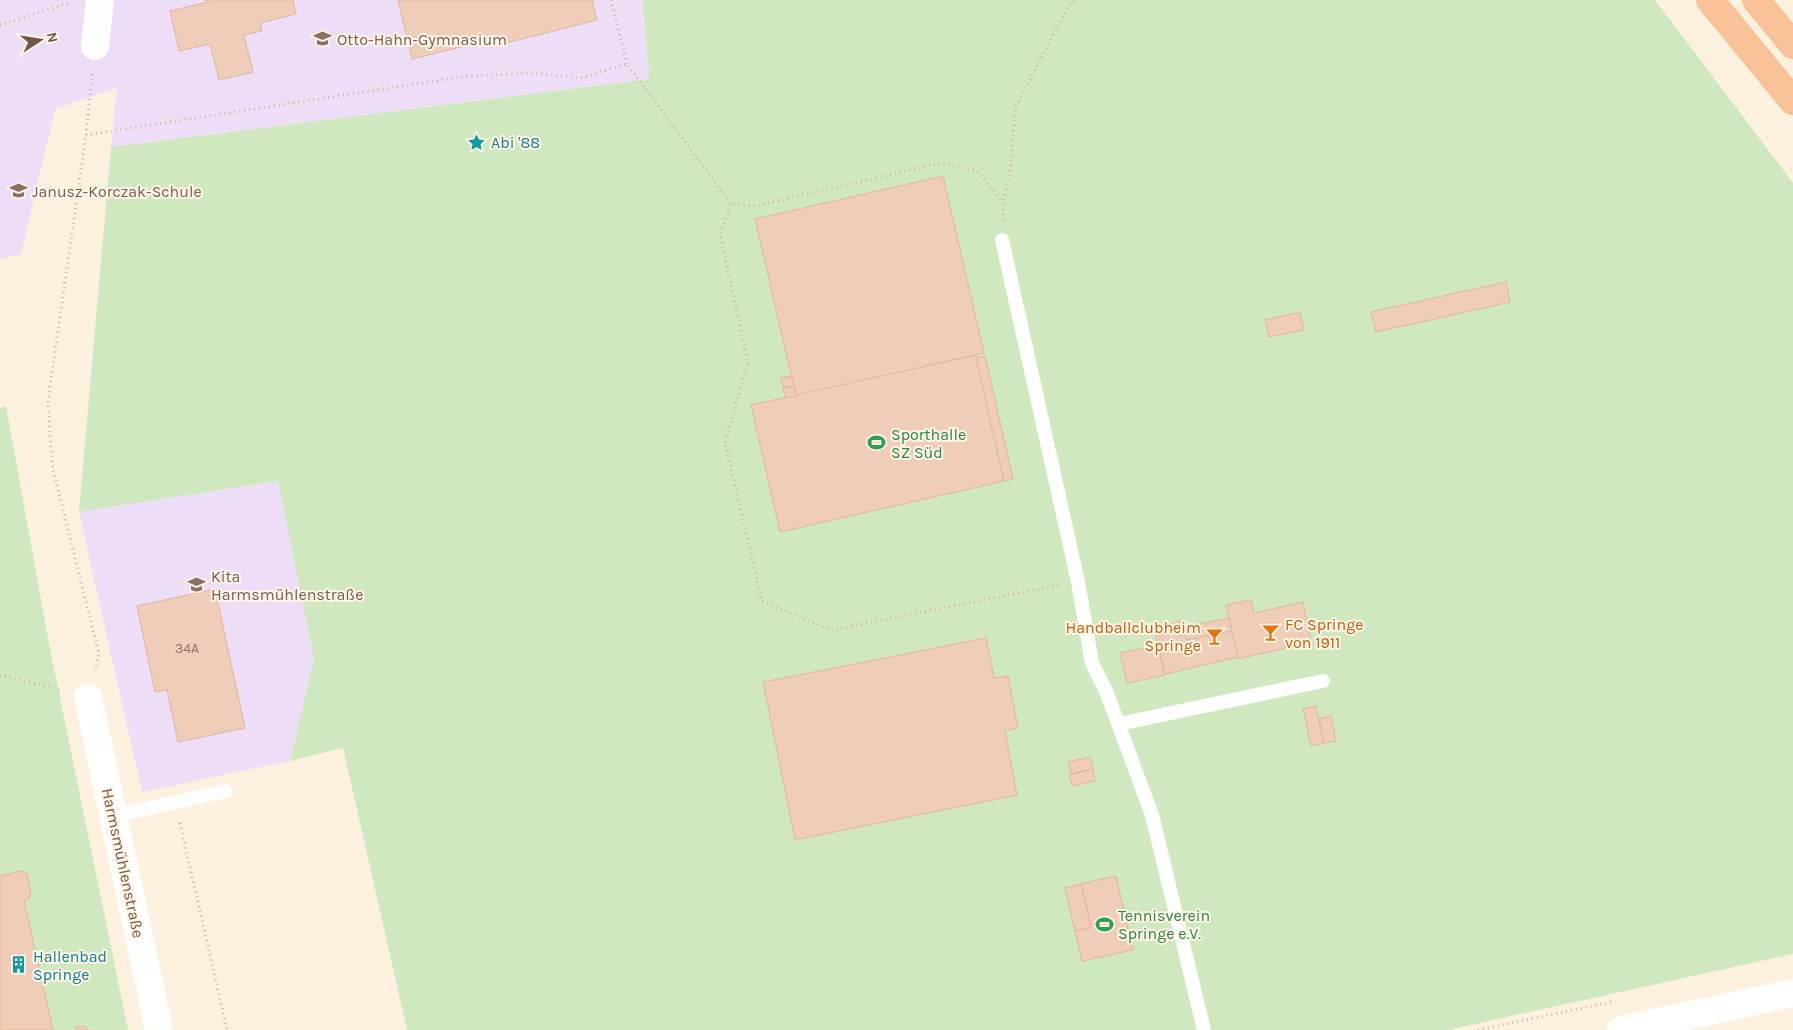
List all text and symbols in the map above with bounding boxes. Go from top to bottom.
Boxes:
north arrow [15,15,65,65]
school or university icon: Otto-Hahn-Gymnasium [313,29,333,49]
place label: Otto-Hahn-Gymnasium [337,30,507,49]
text: N [43,31,62,44]
place icon: Abi '88 [467,132,487,152]
place label: Abi '88 [491,133,540,152]
school or university icon: Janusz-Korczak-Schule [8,181,28,201]
place label: Janusz-Korczak-Schule [32,182,202,201]
place label: Sporthalle SZ Süd [891,425,966,462]
sports icon: Sporthalle SZ Süd [867,433,887,453]
place label: Kita Harmsmühlenstraße [211,567,363,604]
school or university icon: Kita Harmsmühlenstraße [187,575,207,595]
place label: FC Springe von 1911 [1285,615,1363,652]
place label: Handballclubheim Springe [1066,618,1201,655]
bar icon: FC Springe von 1911 [1261,623,1281,643]
bar icon: Handballclubheim Springe [1205,626,1225,646]
house number: 34A [175,640,199,657]
street label: Harmsmühlenstraße [98,787,148,939]
place label: Tennisverein Springe e.V. [1118,906,1210,943]
sports icon: Tennisverein Springe e.V. [1094,914,1114,934]
place label: Hallenbad Springe [33,947,107,984]
building icon: Hallenbad Springe [9,955,29,975]

